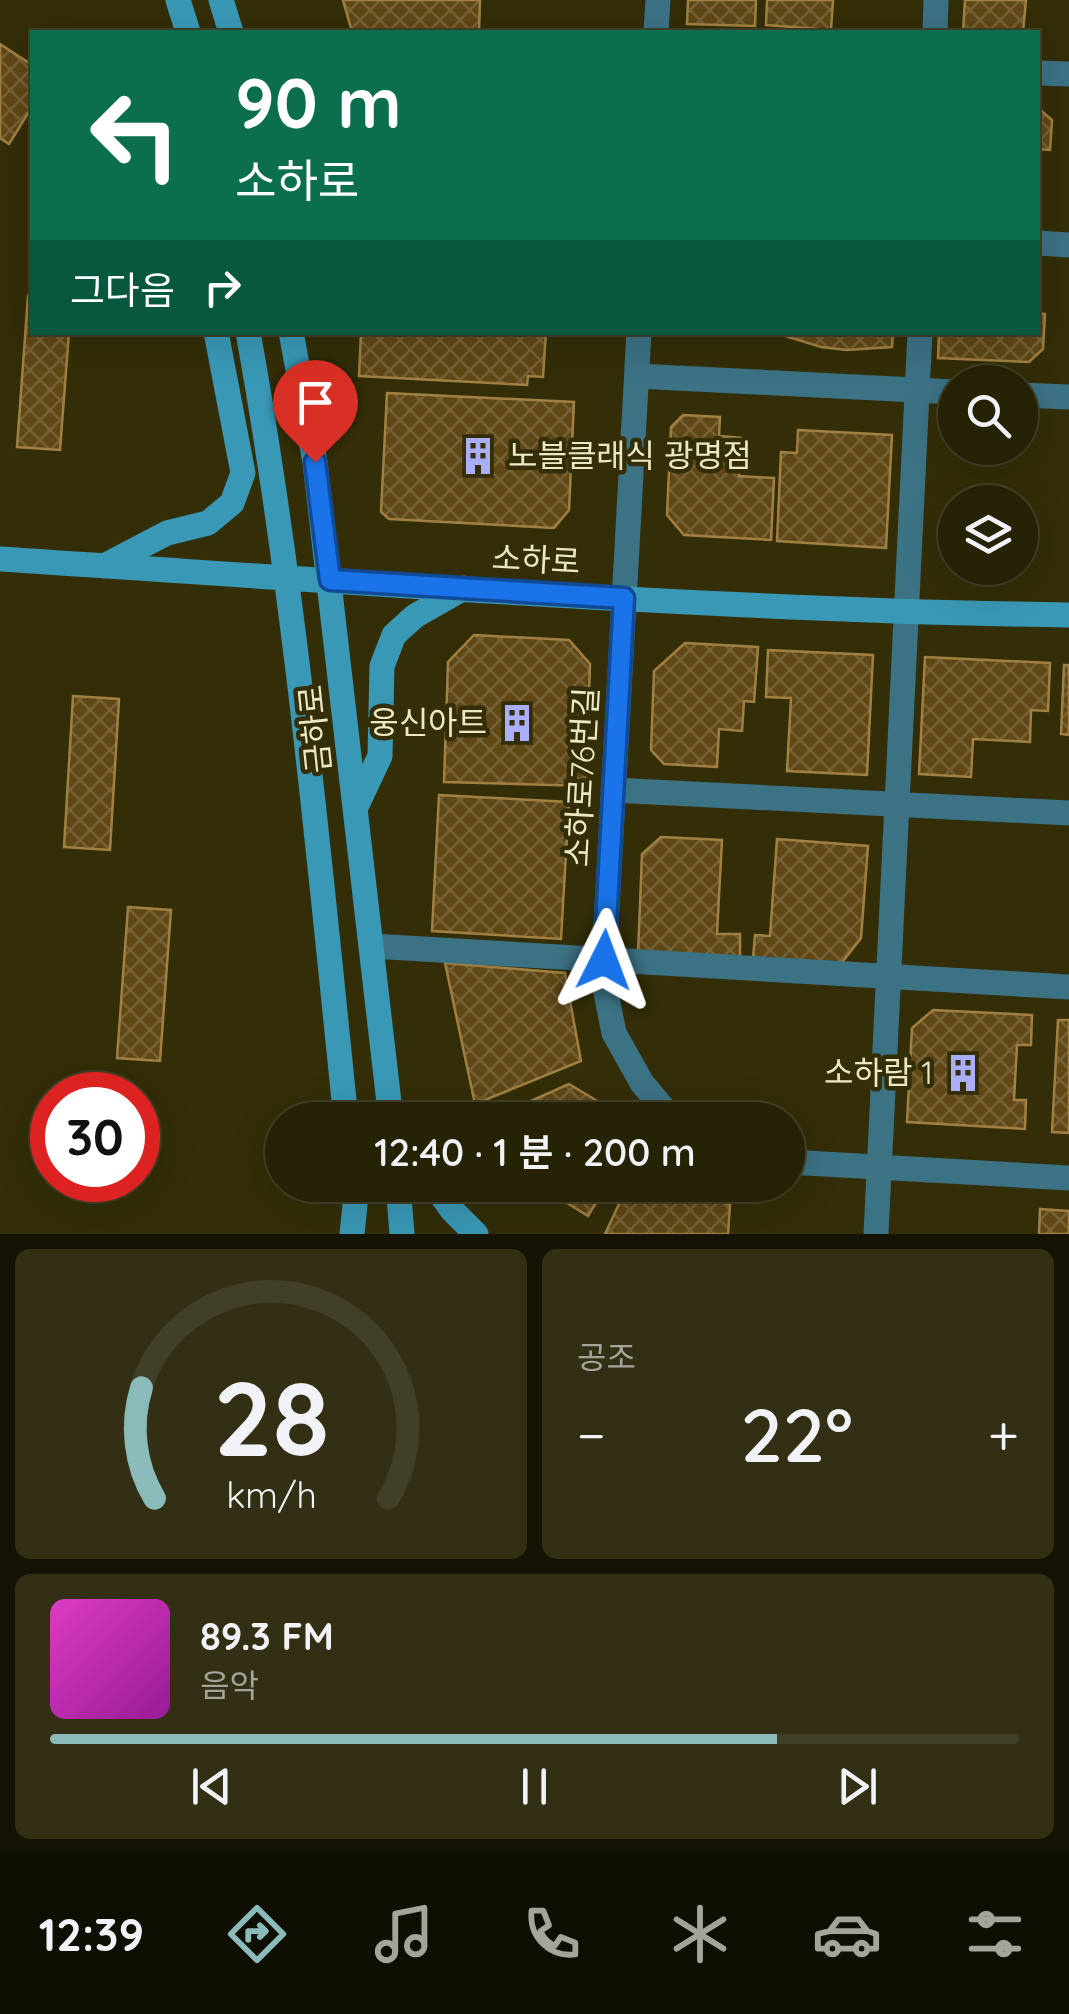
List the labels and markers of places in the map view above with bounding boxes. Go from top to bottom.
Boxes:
pin [273,360,358,463]
building icon: 노블클래식 광명점 [457,435,499,477]
place label: 노블클래식 광명점 [508,435,752,475]
place label: 웅신아트 [369,702,487,742]
building icon: 웅신아트 [496,702,538,744]
place label: 소하람 1 [824,1052,933,1092]
building icon: 소하람 1 [942,1052,984,1094]

